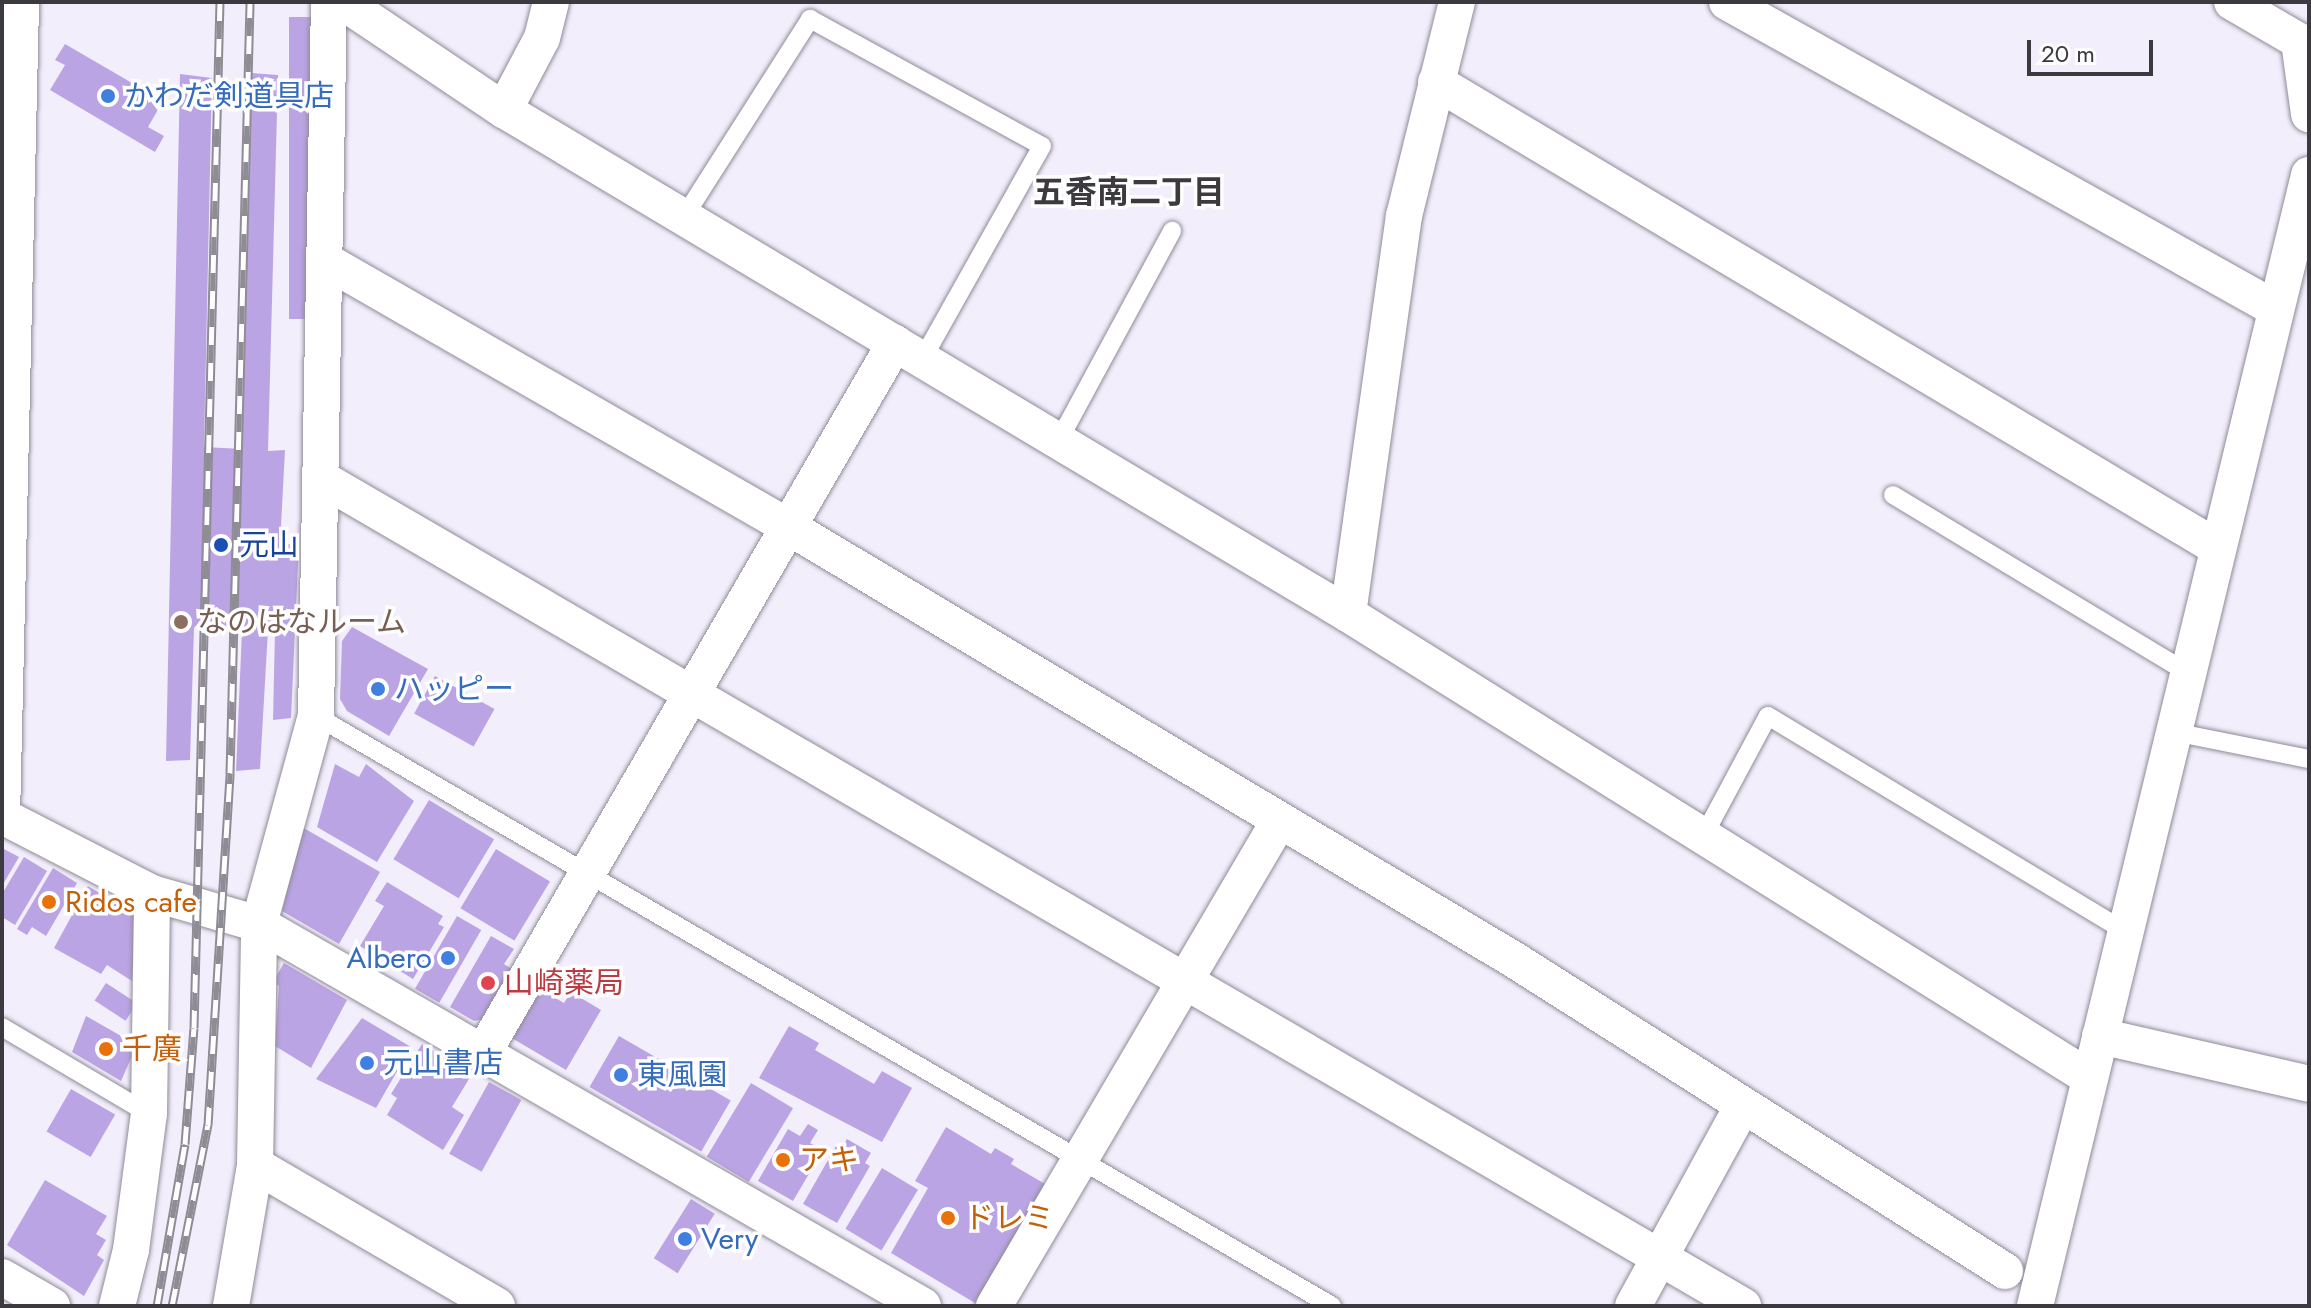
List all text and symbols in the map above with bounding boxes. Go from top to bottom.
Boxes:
scale bar [2031,24,2157,74]
text: 20 m [2041,36,2095,71]
place label: かわだ剣道具店 [124,78,334,114]
marker: かわだ剣道具店 [99,87,117,105]
district label: 五香南二丁目 [1033,173,1225,211]
place label: 元山 [239,527,299,563]
marker: 元山 [210,534,232,556]
place label: なのはなルーム [197,604,407,640]
marker: なのはなルーム [172,613,190,631]
place label: ハッピー [394,671,514,707]
marker: ハッピー [369,680,387,698]
place label: Ridos cafe [65,884,197,920]
marker: Ridos cafe [40,893,58,911]
place label: Albero [347,940,432,976]
marker: Albero [439,949,457,967]
place label: 山崎薬局 [504,965,624,1001]
marker: 山崎薬局 [479,974,497,992]
place label: 千廣 [122,1031,182,1067]
marker: 千廣 [97,1040,115,1058]
place label: 元山書店 [383,1045,503,1081]
marker: 元山書店 [358,1054,376,1072]
place label: 東風園 [637,1057,727,1093]
marker: 東風園 [612,1066,630,1084]
place label: アキ [799,1142,859,1178]
marker: アキ [774,1151,792,1169]
place label: ドレミ [964,1200,1054,1236]
marker: ドレミ [939,1209,957,1227]
place label: Very [701,1221,758,1257]
marker: Very [676,1230,694,1248]

